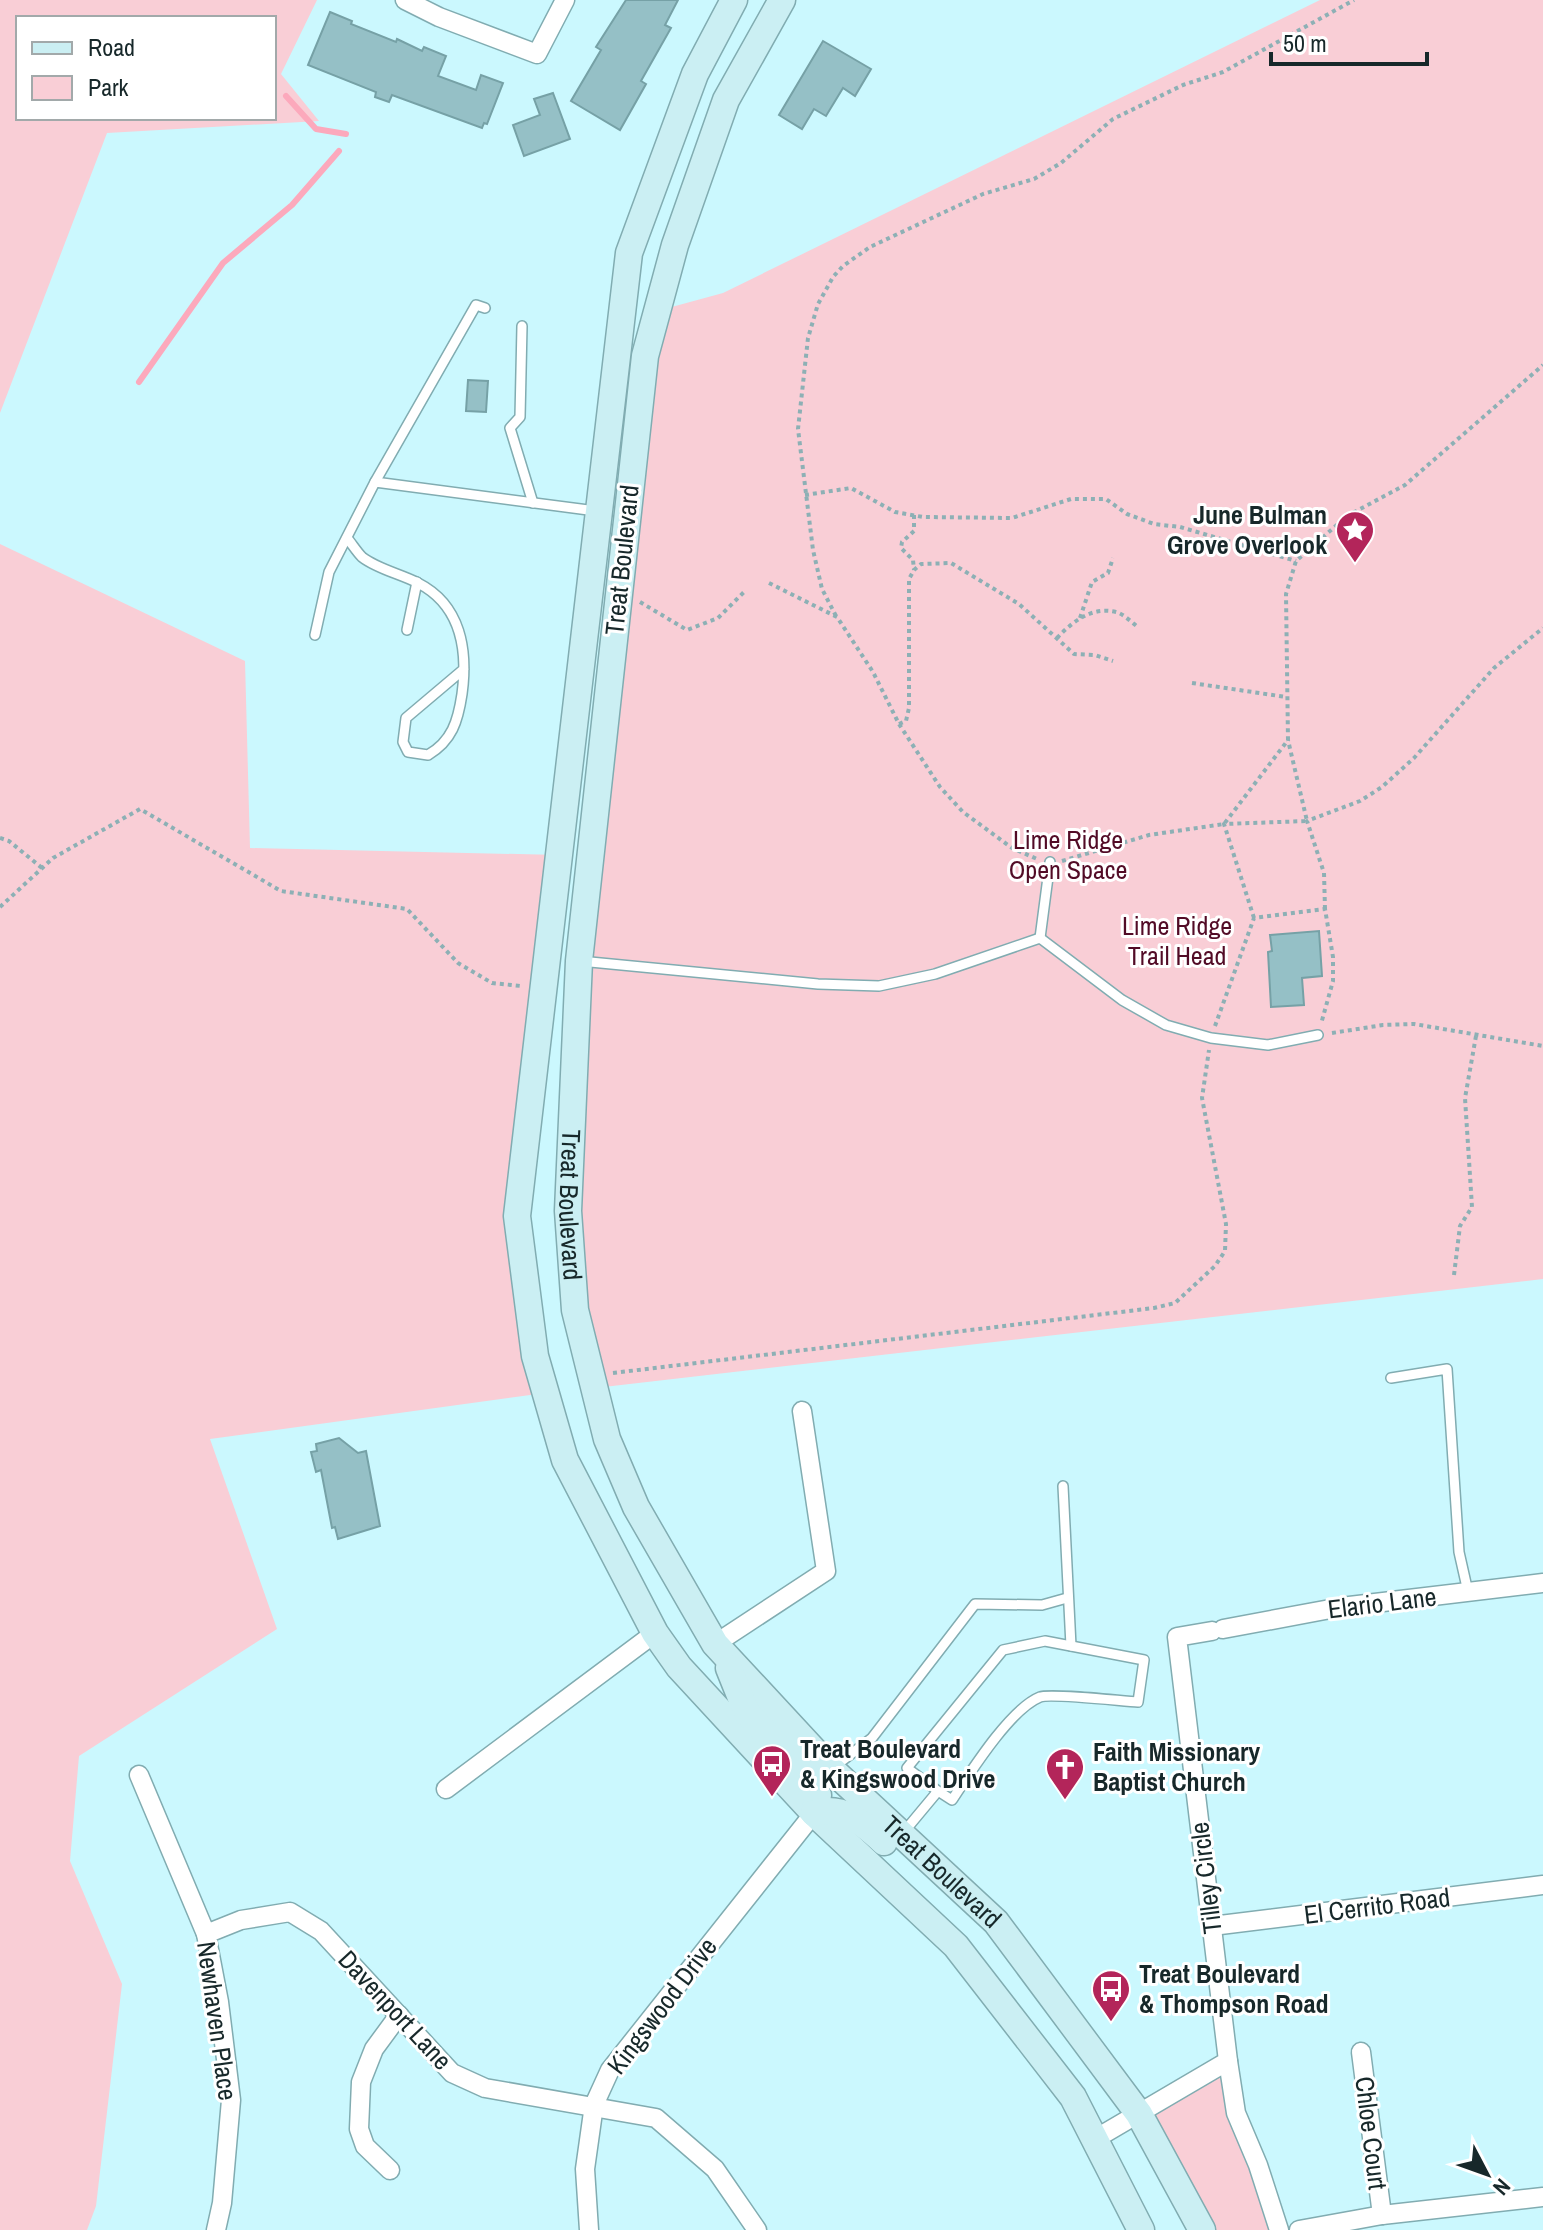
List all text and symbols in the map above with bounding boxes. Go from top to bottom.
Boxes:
legend [16,16,276,120]
scale bar [1271,16,1427,66]
text: 50 m [1283,27,1327,59]
text: Road [88,31,135,63]
text: Park [88,71,129,103]
street label: Treat Boulevard [596,483,647,637]
place label: June Bulman Grove Overlook [1167,497,1327,562]
place icon: June Bulman Grove Overlook [1334,509,1376,564]
park label: Lime Ridge Open Space [1009,822,1127,887]
park label: Lime Ridge Trail Head [1122,908,1232,973]
street label: Treat Boulevard [551,1129,591,1281]
street label: Elario Lane [1326,1578,1438,1627]
place label: Treat Boulevard & Kingswood Drive [800,1731,995,1796]
place label: Faith Missionary Baptist Church [1093,1734,1260,1799]
bus stop icon: Treat Boulevard & Kingswood Drive [751,1743,793,1798]
church icon: Faith Missionary Baptist Church [1044,1746,1086,1801]
street label: Treat Boulevard [875,1807,1009,1936]
street label: Tilley Circle [1181,1820,1230,1936]
street label: El Cerrito Road [1302,1879,1452,1932]
street label: Kingswood Drive [599,1930,724,2081]
street label: Newhaven Place [189,1939,246,2103]
street label: Davenport Lane [331,1942,460,2077]
place label: Treat Boulevard & Thompson Road [1139,1956,1329,2021]
bus stop icon: Treat Boulevard & Thompson Road [1090,1968,1132,2023]
street label: Chloe Court [1347,2074,1396,2192]
north arrow [1447,2134,1527,2214]
text: N [1486,2172,1518,2202]

